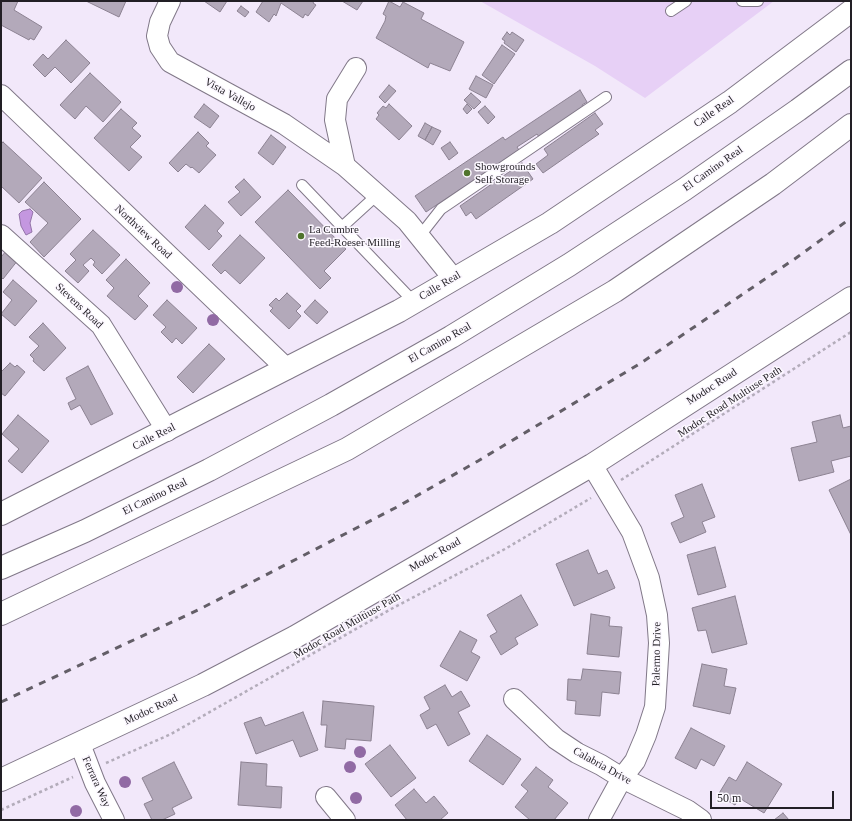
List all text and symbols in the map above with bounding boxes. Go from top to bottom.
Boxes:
street label: Vista Vallejo [202,76,258,114]
street label: Calle Real [691,93,737,131]
street label: El Camino Real [680,143,746,195]
place label: Showgrounds Self Storage [475,160,536,186]
marker: Showgrounds Self Storage [462,168,472,178]
street label: Northview Road [112,202,174,262]
place label: La Cumbre Feed-Roeser Milling [309,223,400,249]
marker: La Cumbre Feed-Roeser Milling [296,231,306,241]
street label: Calle Real [417,268,463,304]
street label: Stevens Road [52,281,106,331]
street label: El Camino Real [406,320,474,366]
street label: Modoc Road Multiuse Path [676,363,784,441]
street label: Modoc Road [684,366,740,408]
street label: Calle Real [130,421,178,453]
street label: El Camino Real [121,476,189,518]
street label: Modoc Road [407,535,463,575]
street label: Modoc Road Multiuse Path [291,590,403,662]
street label: Palermo Drive [650,622,664,686]
street label: Modoc Road [122,692,180,728]
street label: Calabria Drive [570,744,634,788]
street label: Ferrara Way [79,754,113,810]
scale bar [712,783,836,809]
text: 50 m [717,791,741,805]

